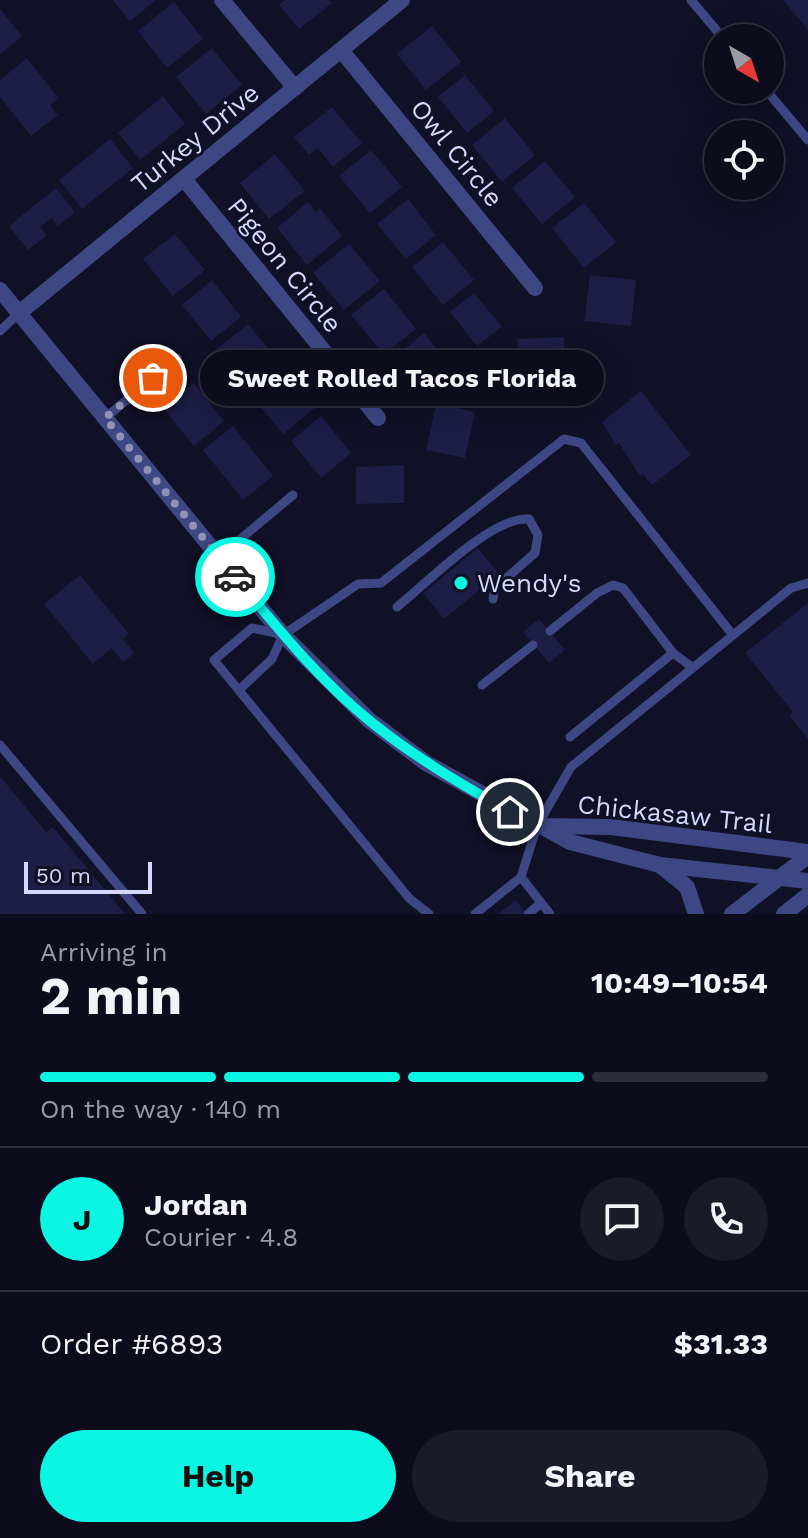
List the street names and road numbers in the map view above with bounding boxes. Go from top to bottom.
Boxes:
street label: Turkey Drive [125,77,265,199]
street label: Owl Circle [405,93,509,213]
street label: Pigeon Circle [222,192,348,338]
street label: Chickasaw Trail [576,789,774,839]

